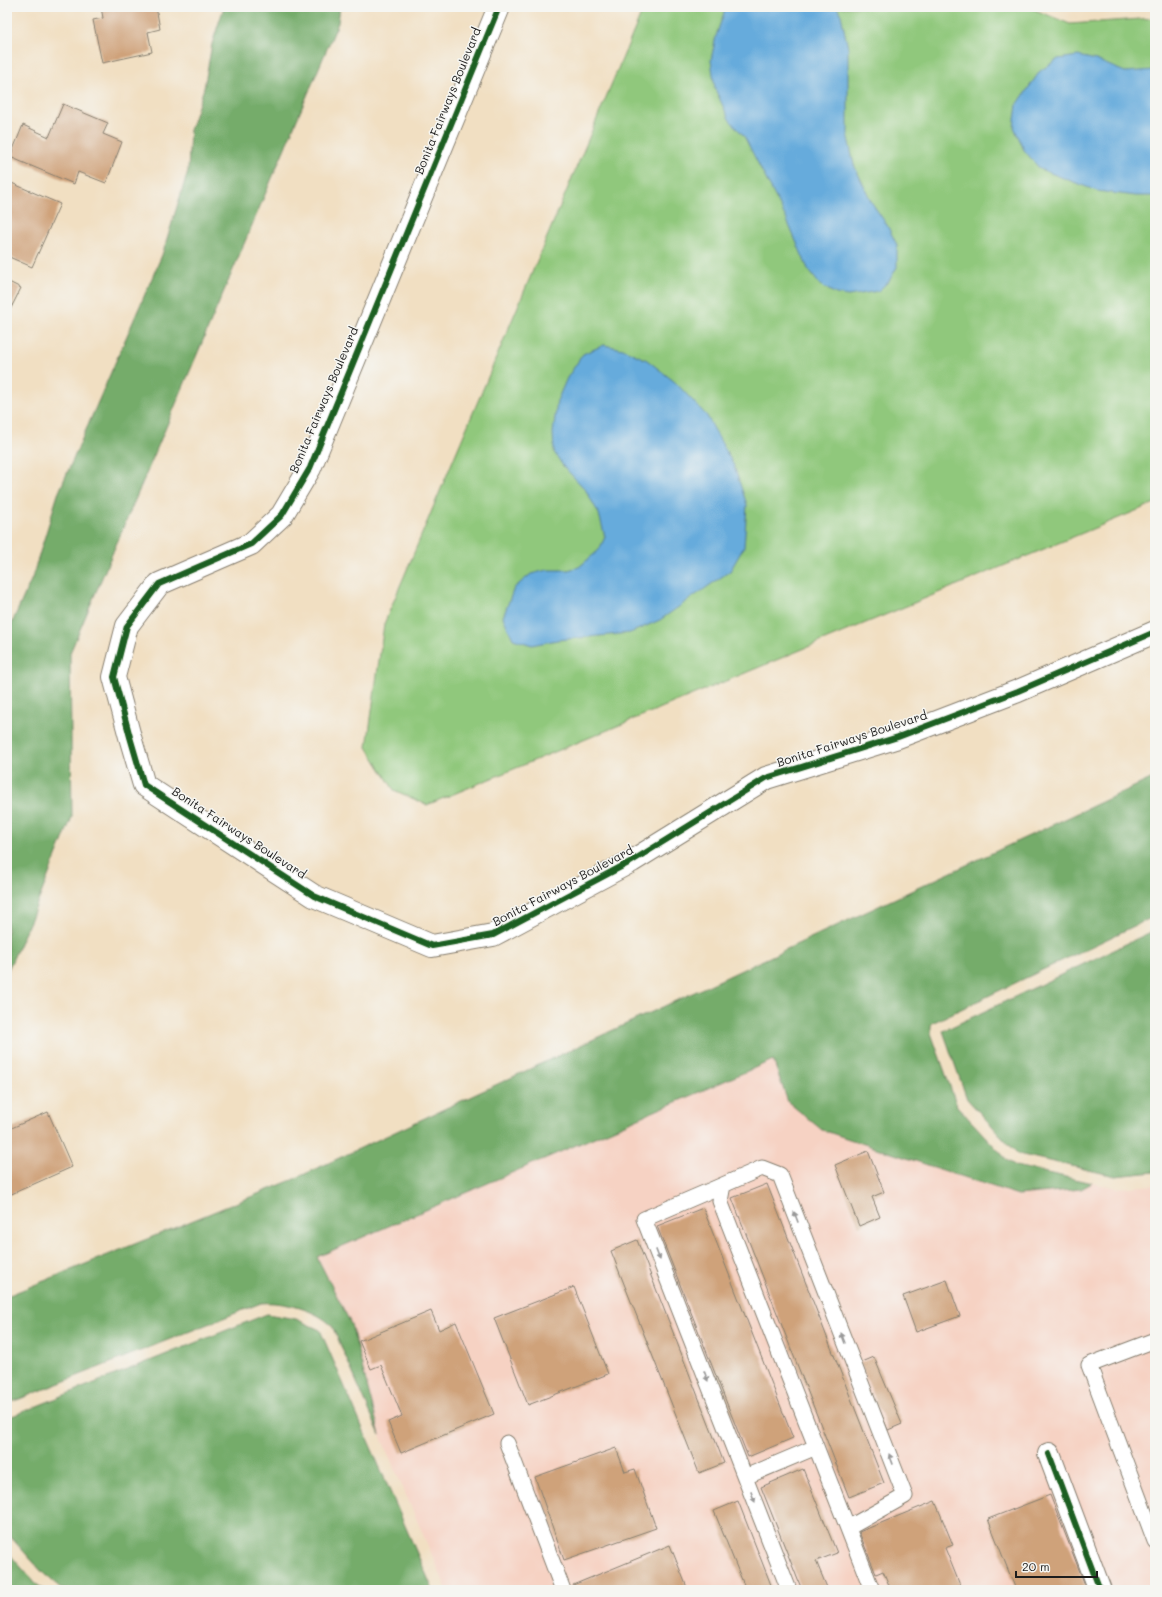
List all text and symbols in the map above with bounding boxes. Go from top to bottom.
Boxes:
street label: Bonita Fairways Boulevard [410,24,484,176]
street label: Bonita Fairways Boulevard [285,324,361,475]
street label: Bonita Fairways Boulevard [775,706,929,770]
street label: Bonita Fairways Boulevard [169,783,310,882]
street label: Bonita Fairways Boulevard [489,841,636,929]
one-way arrow [793,1212,799,1223]
one-way arrow [656,1249,662,1261]
one-way arrow [840,1332,846,1344]
one-way arrow [703,1371,709,1383]
one-way arrow [887,1453,893,1465]
one-way arrow [750,1492,756,1504]
scale bar [1016,1553,1097,1579]
text: 20 m [1022,1558,1050,1574]

